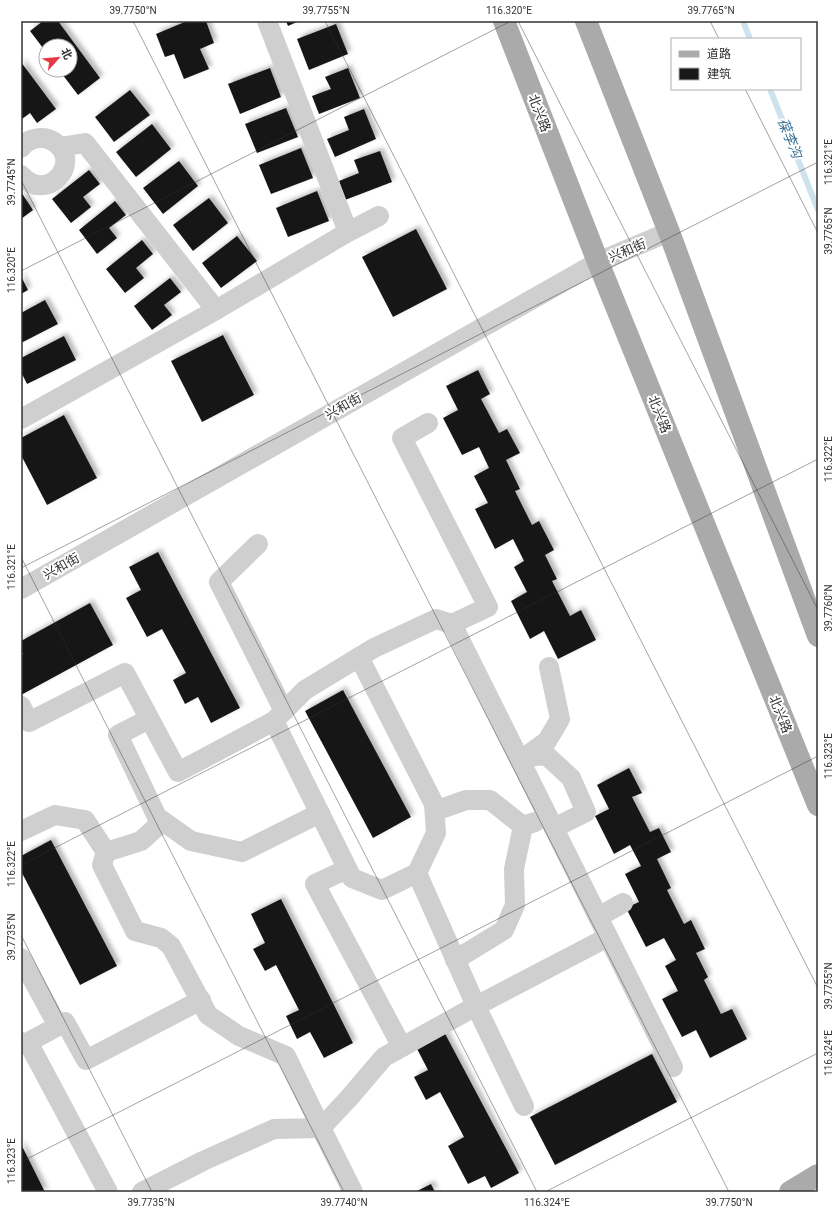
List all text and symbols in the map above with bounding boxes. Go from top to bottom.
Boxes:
text: 39.7750°N [109,5,157,16]
text: 39.7755°N [302,5,350,16]
text: 116.320°E [486,5,532,16]
text: 39.7765°N [687,5,735,16]
north arrow [38,38,78,78]
legend [671,38,801,90]
text: 北 [58,46,75,62]
text: 道路 [707,47,731,61]
text: 建筑 [707,67,731,81]
street label: 北兴路 [526,92,554,134]
water label: 葆李沟 [775,116,806,162]
text: 116.321°E [823,139,834,185]
text: 39.7745°N [6,158,17,206]
text: 39.7765°N [823,207,834,255]
street label: 兴和街 [606,236,648,265]
text: 116.320°E [6,247,17,293]
street label: 兴和街 [323,390,364,423]
street label: 北兴路 [645,393,674,435]
text: 116.322°E [823,436,834,482]
text: 116.321°E [6,544,17,590]
street label: 兴和街 [41,550,82,583]
text: 39.7760°N [823,584,834,632]
street label: 北兴路 [766,693,795,735]
text: 116.323°E [823,733,834,779]
text: 116.322°E [6,841,17,887]
text: 39.7735°N [6,913,17,961]
text: 39.7755°N [823,962,834,1010]
text: 116.324°E [823,1030,834,1076]
text: 116.323°E [6,1138,17,1184]
text: 39.7735°N [127,1197,175,1208]
text: 39.7740°N [320,1197,368,1208]
text: 116.324°E [524,1197,570,1208]
text: 39.7750°N [705,1197,753,1208]

